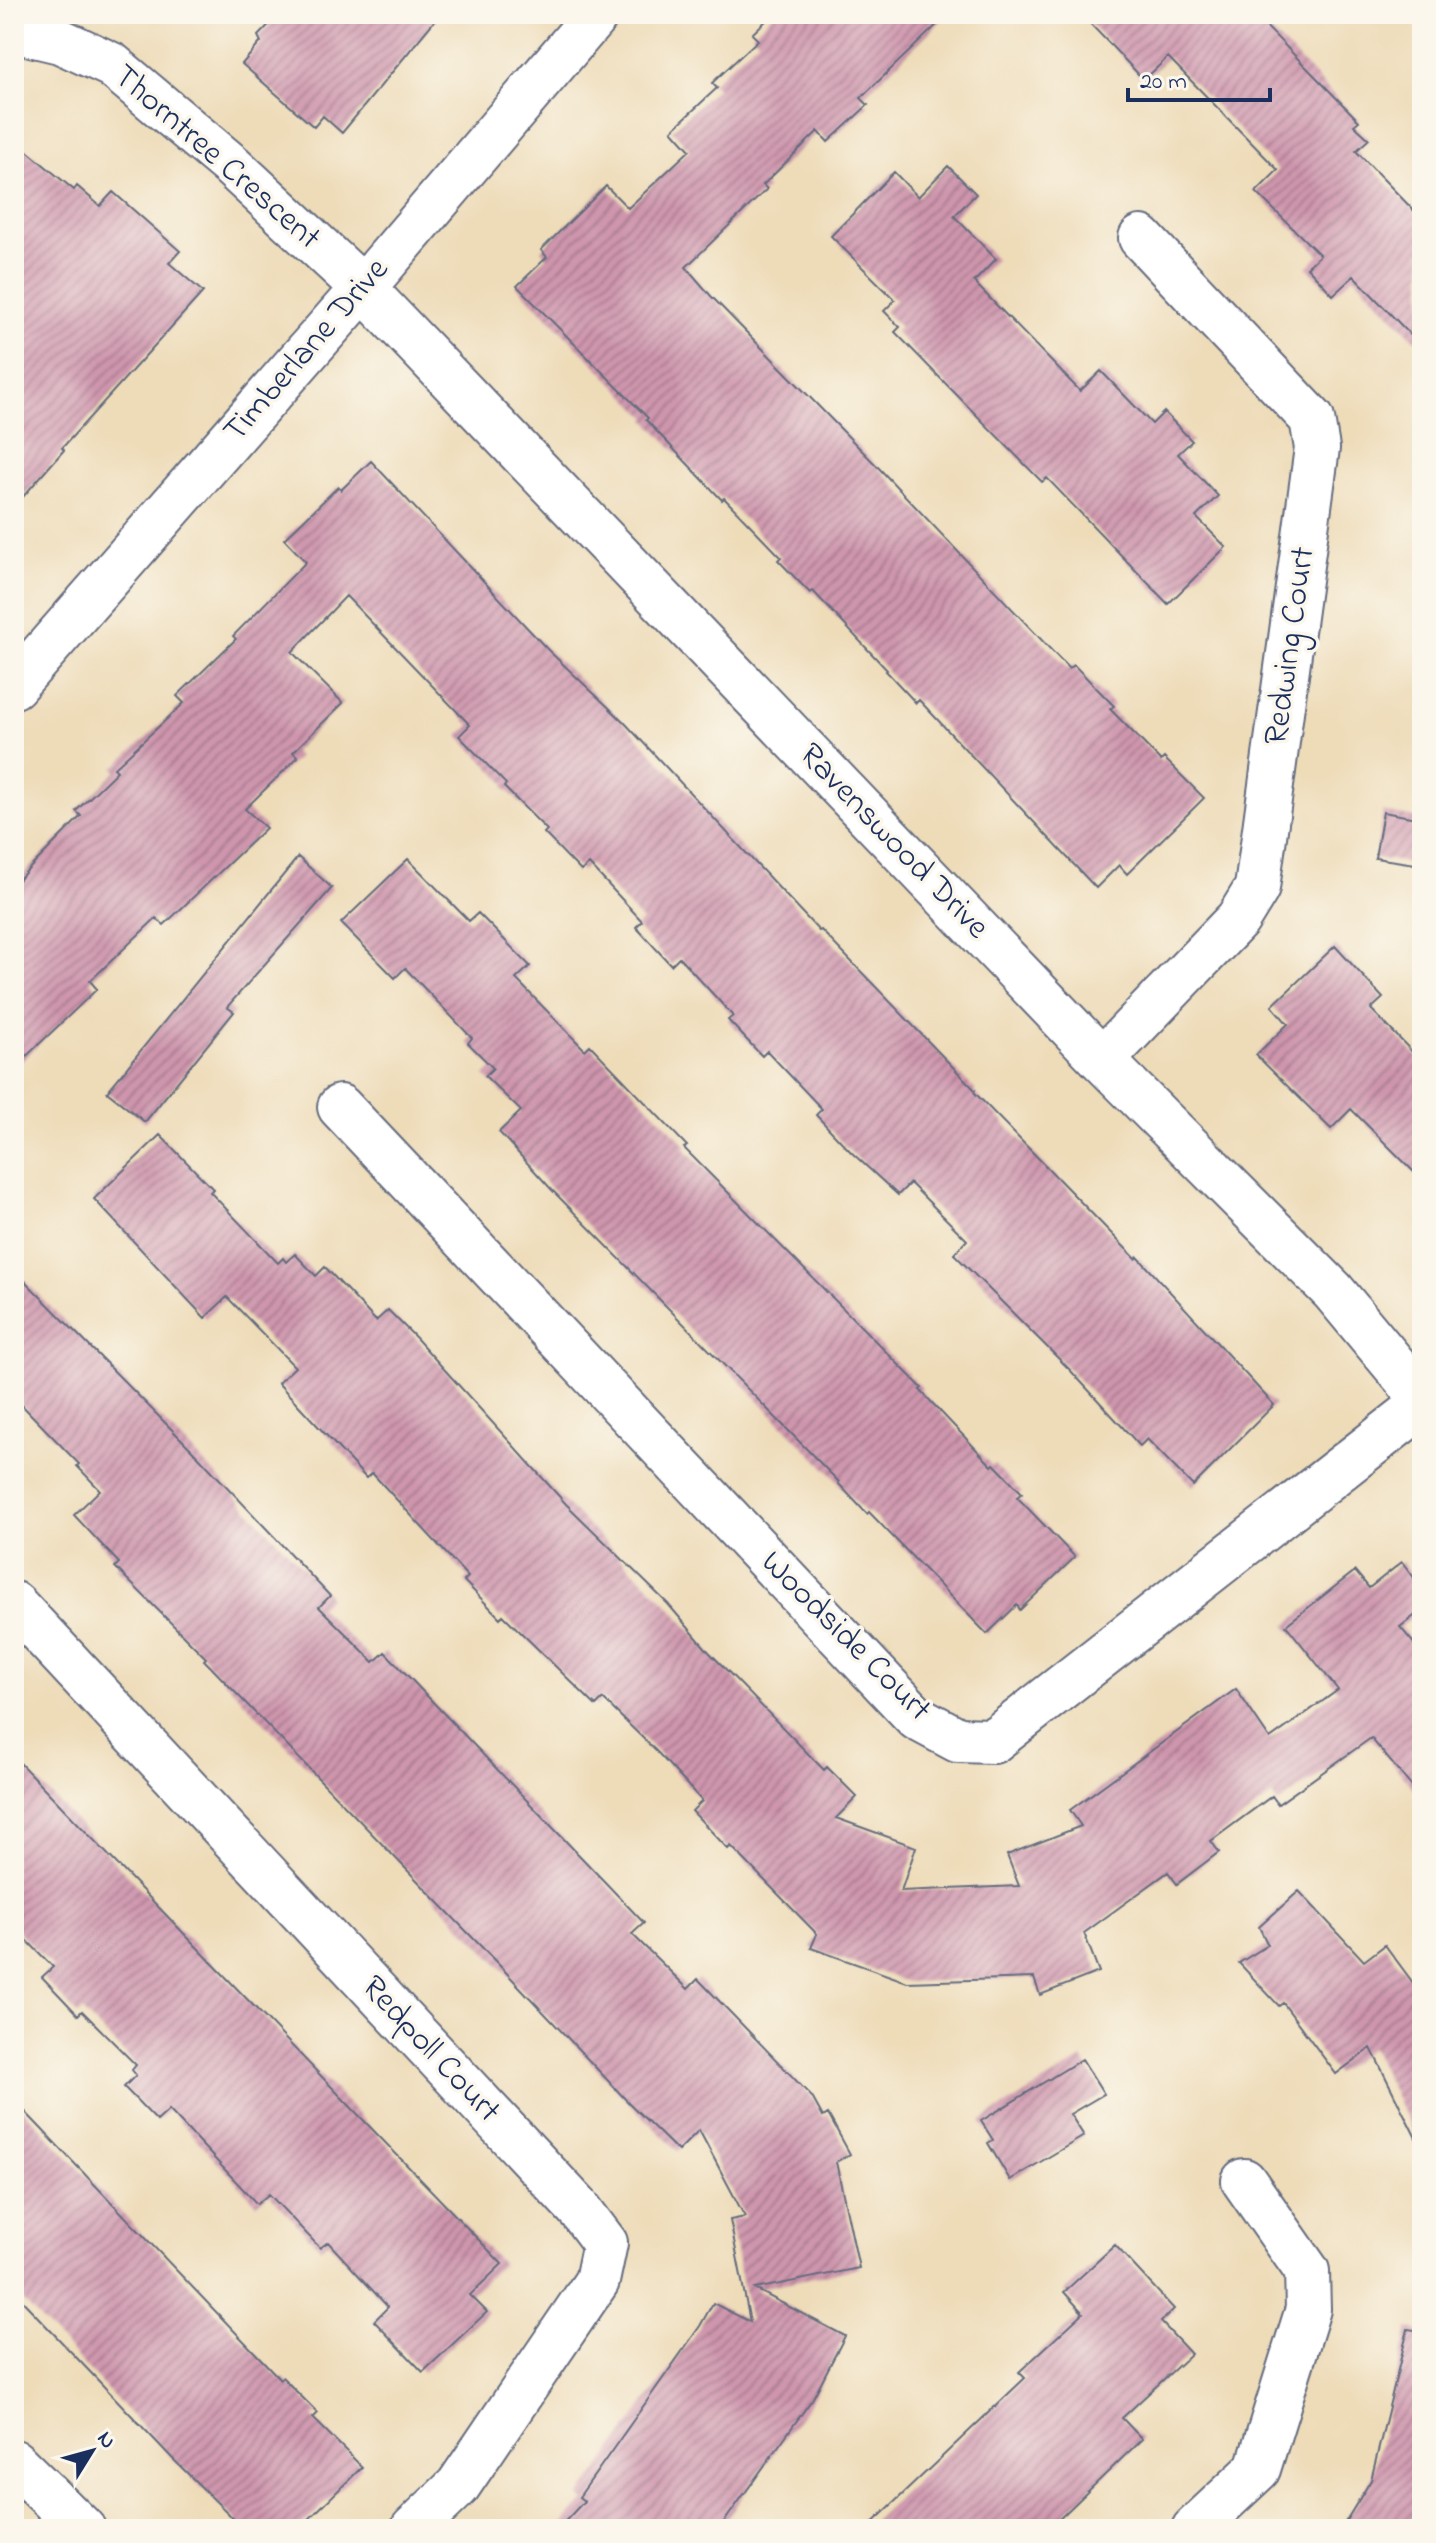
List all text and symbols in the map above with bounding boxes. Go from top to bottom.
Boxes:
scale bar [1128,52,1270,102]
street label: Thorntree Crescent [101,53,331,263]
text: 20 m [1140,65,1187,100]
street label: Timberlane Drive [212,247,402,455]
street label: Redwing Court [1252,544,1330,748]
street label: Ravenswood Drive [786,732,1001,952]
street label: Woodside Court [748,1540,942,1734]
street label: Redpoll Court [348,1965,512,2135]
north arrow [52,2411,132,2491]
text: N [88,2425,123,2456]

